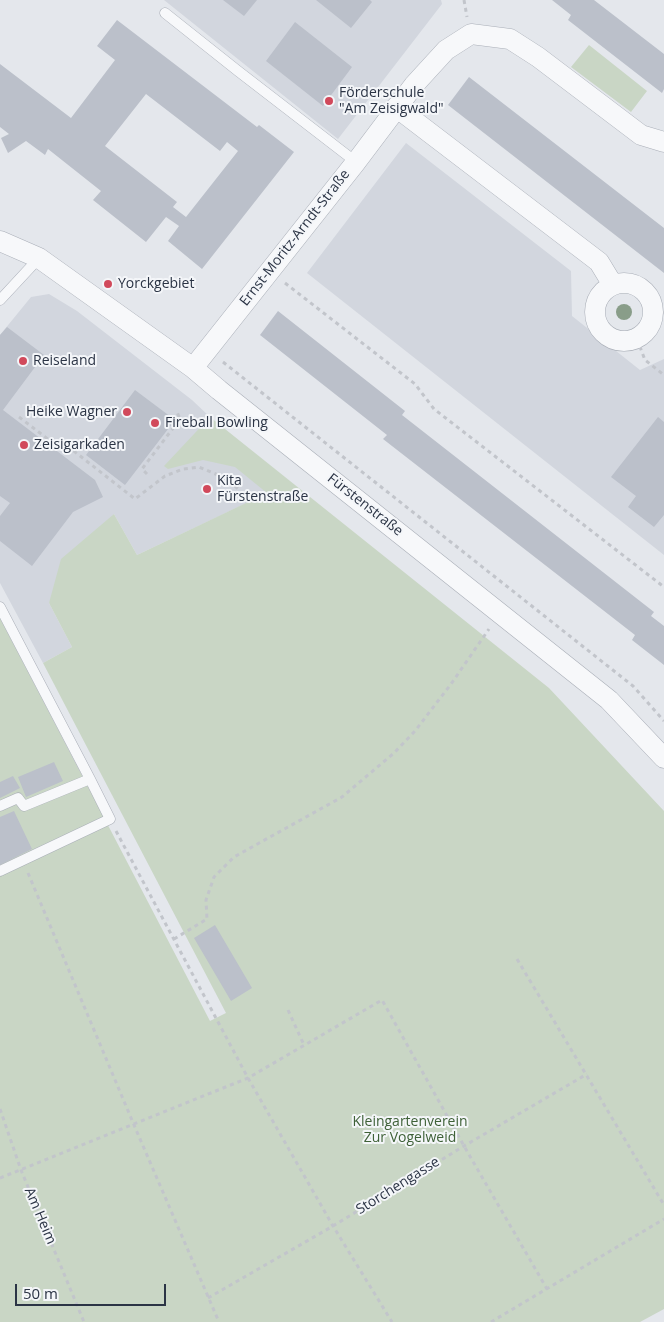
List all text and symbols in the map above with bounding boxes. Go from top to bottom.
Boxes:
place label: Förderschule "Am Zeisigwald" [339,85,444,118]
marker: Förderschule "Am Zeisigwald" [323,95,335,107]
street label: Ernst-Moritz-Arndt-Straße [236,166,354,310]
place label: Yorckgebiet [118,276,194,292]
marker: Yorckgebiet [102,278,114,290]
place label: Reiseland [33,353,96,369]
marker: Reiseland [17,355,29,367]
place label: Heike Wagner [26,404,117,420]
marker: Heike Wagner [121,406,133,418]
place label: Fireball Bowling [165,415,268,431]
marker: Fireball Bowling [149,417,161,429]
place label: Zeisigarkaden [34,437,125,453]
marker: Zeisigarkaden [18,439,30,451]
street label: Fürstenstraße [324,470,406,540]
place label: Kita Fürstenstraße [217,473,308,506]
marker: Kita Fürstenstraße [201,483,213,495]
park label: Kleingartenverein Zur Vogelweid [352,1114,468,1146]
street label: Storchengasse [353,1154,443,1218]
street label: Am Heim [21,1185,59,1247]
scale bar [18,1274,169,1306]
text: 50 m [23,1283,58,1303]

